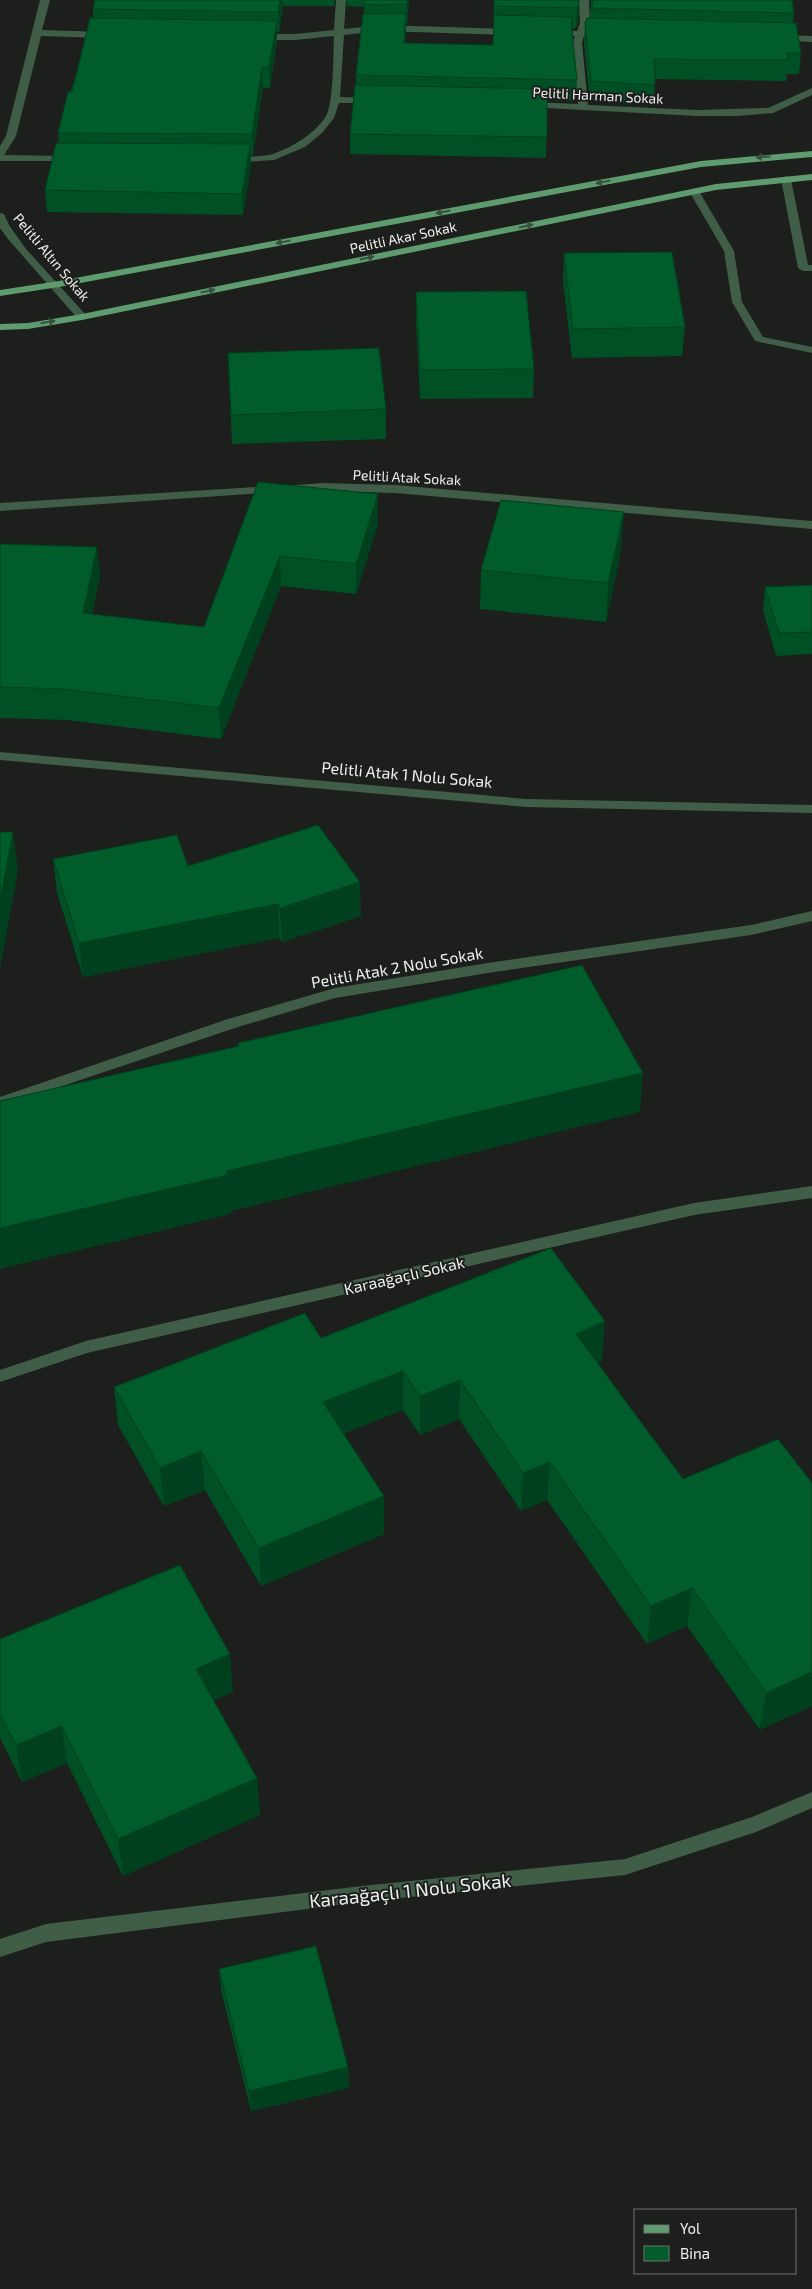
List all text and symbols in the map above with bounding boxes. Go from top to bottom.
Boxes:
street label: Pelitli Harman Sokak [532,83,664,107]
one-way arrow [755,154,771,162]
one-way arrow [595,179,611,187]
one-way arrow [436,208,451,216]
street label: Pelitli Altın Sokak [10,210,94,304]
street label: Pelitli Akar Sokak [348,217,458,257]
one-way arrow [519,222,534,230]
one-way arrow [275,238,291,246]
one-way arrow [359,254,375,262]
one-way arrow [200,287,215,295]
one-way arrow [41,318,57,326]
street label: Pelitli Atak Sokak [352,466,462,488]
street label: Pelitli Atak 1 Nolu Sokak [321,757,493,791]
street label: Pelitli Atak 2 Nolu Sokak [309,943,485,991]
street label: Karaağaçlı Sokak [342,1252,466,1299]
street label: Karaağaçlı 1 Nolu Sokak [308,1868,513,1913]
legend [634,2209,797,2274]
text: Yol [680,2219,701,2237]
text: Bina [680,2244,710,2262]

